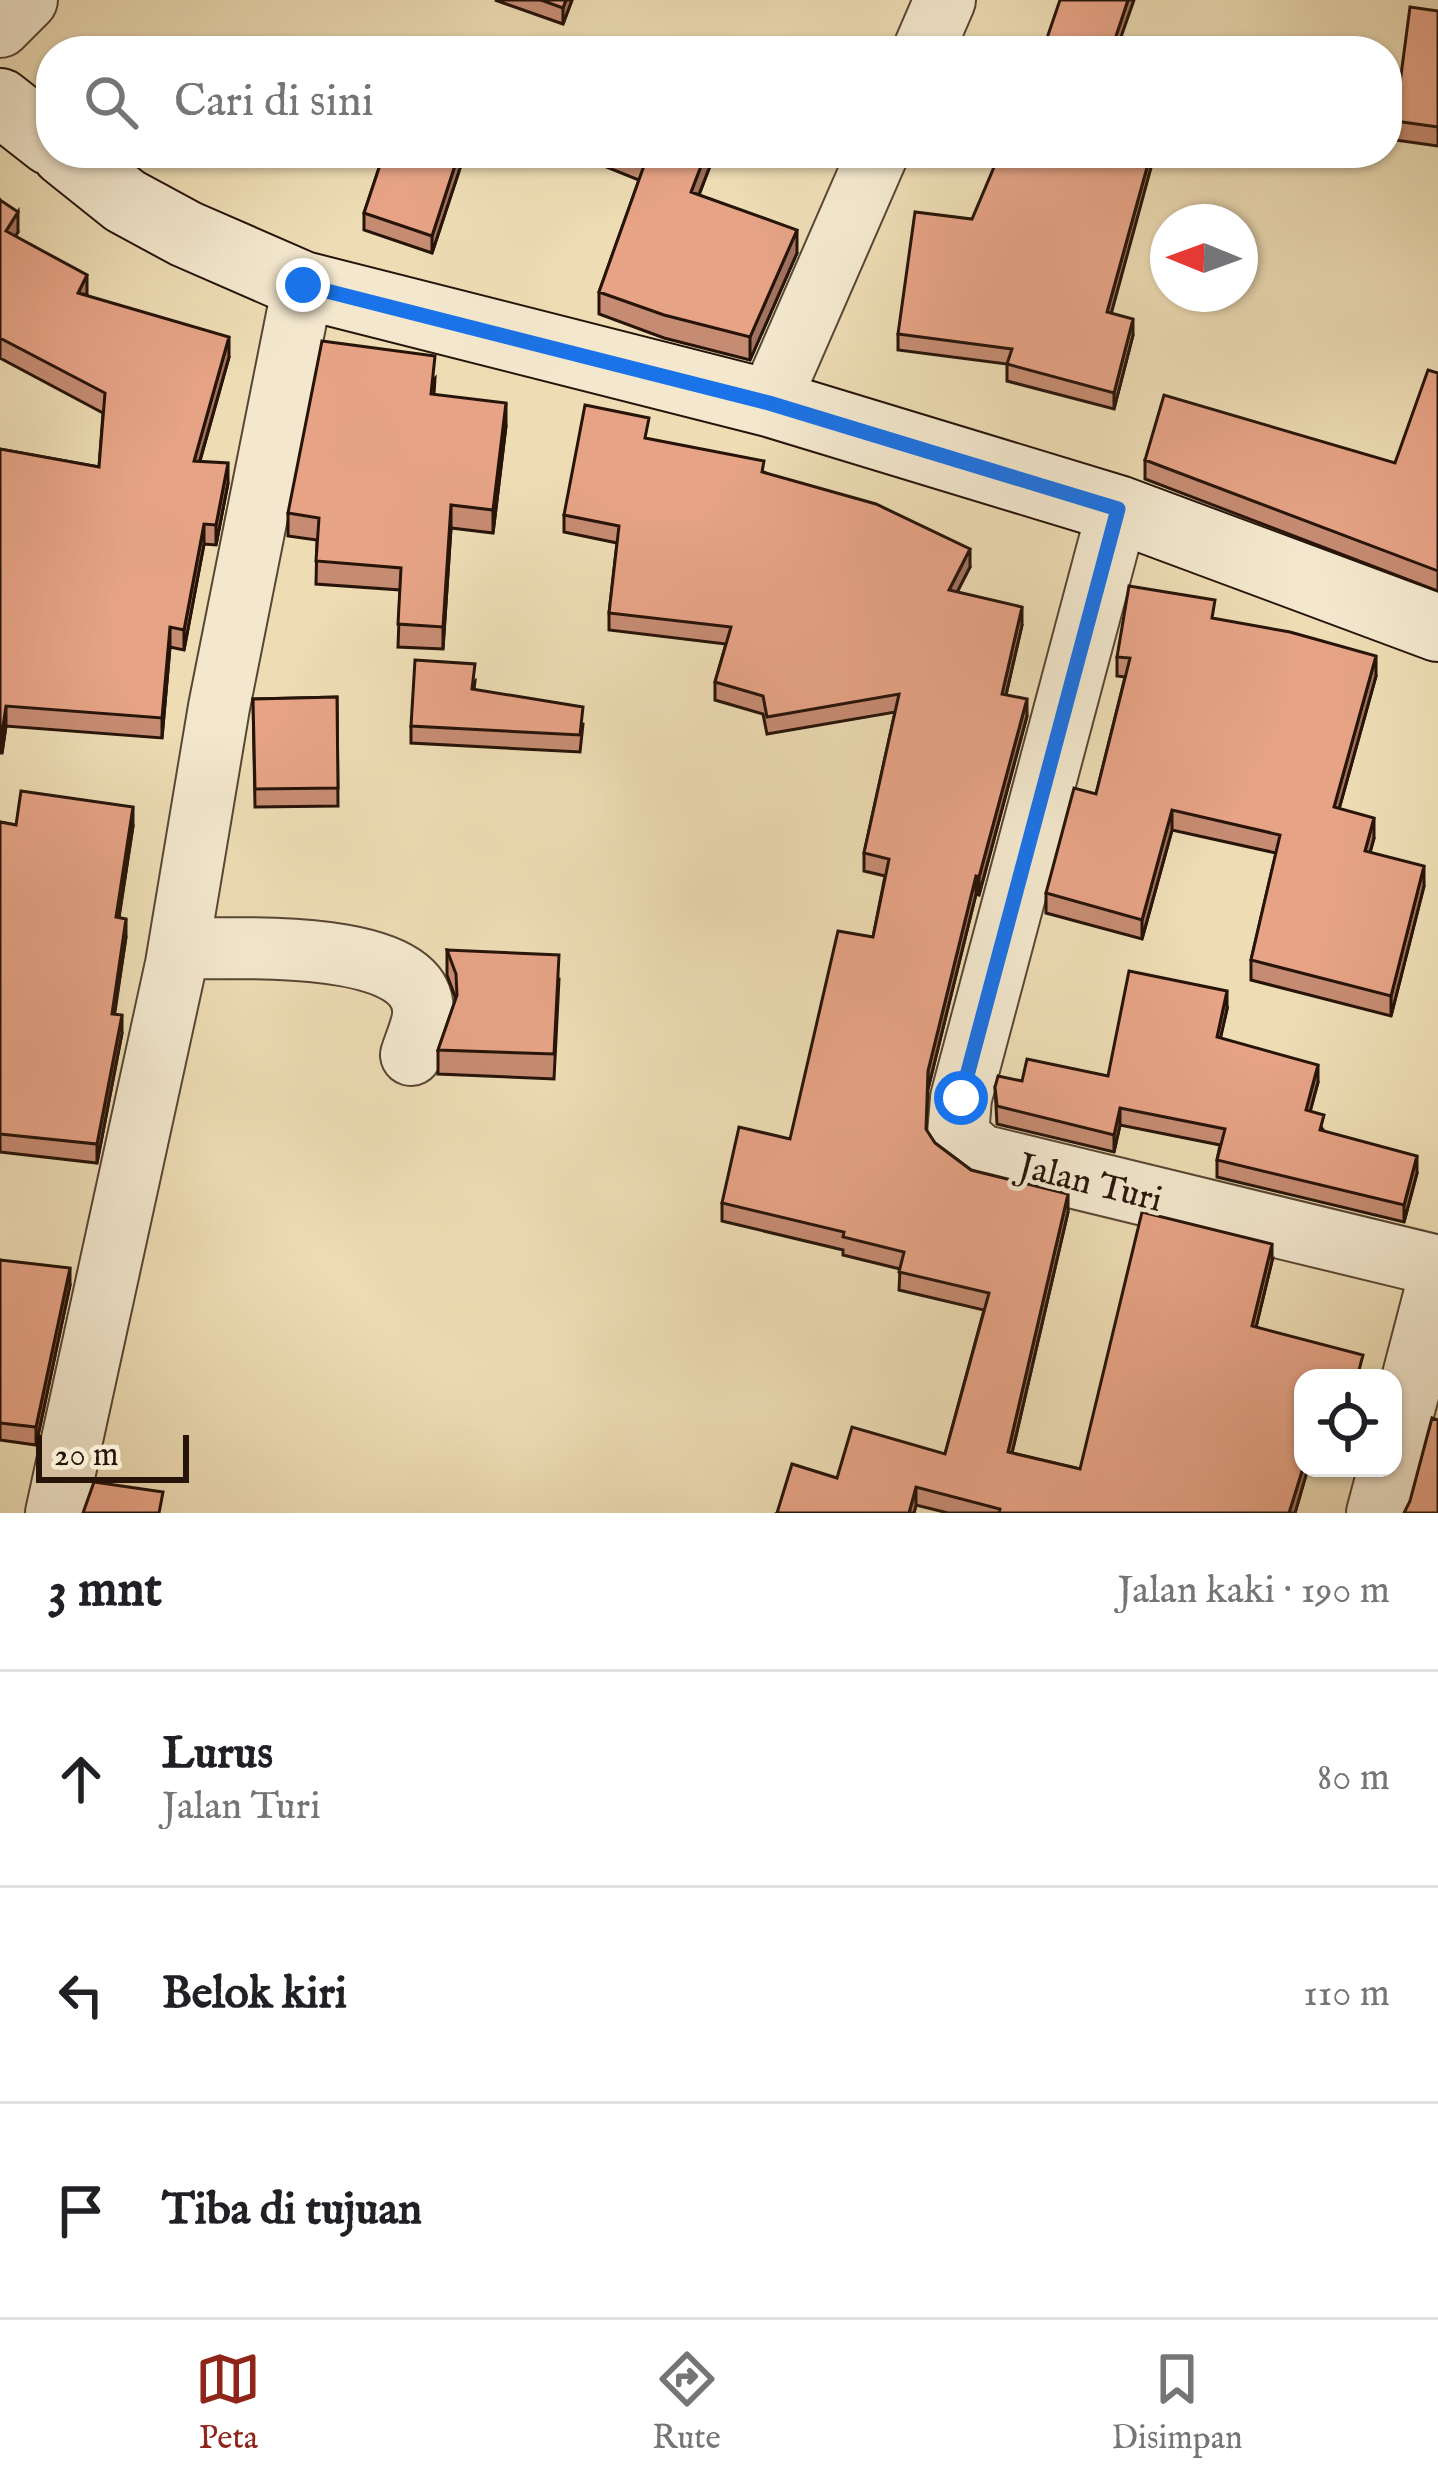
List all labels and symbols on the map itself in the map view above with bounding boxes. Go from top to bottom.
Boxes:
north arrow [1150,204,1258,312]
route end [276,258,330,312]
route start [934,1071,988,1125]
street label: Jalan Turi [1010,1143,1167,1224]
scale bar [36,1429,189,1482]

